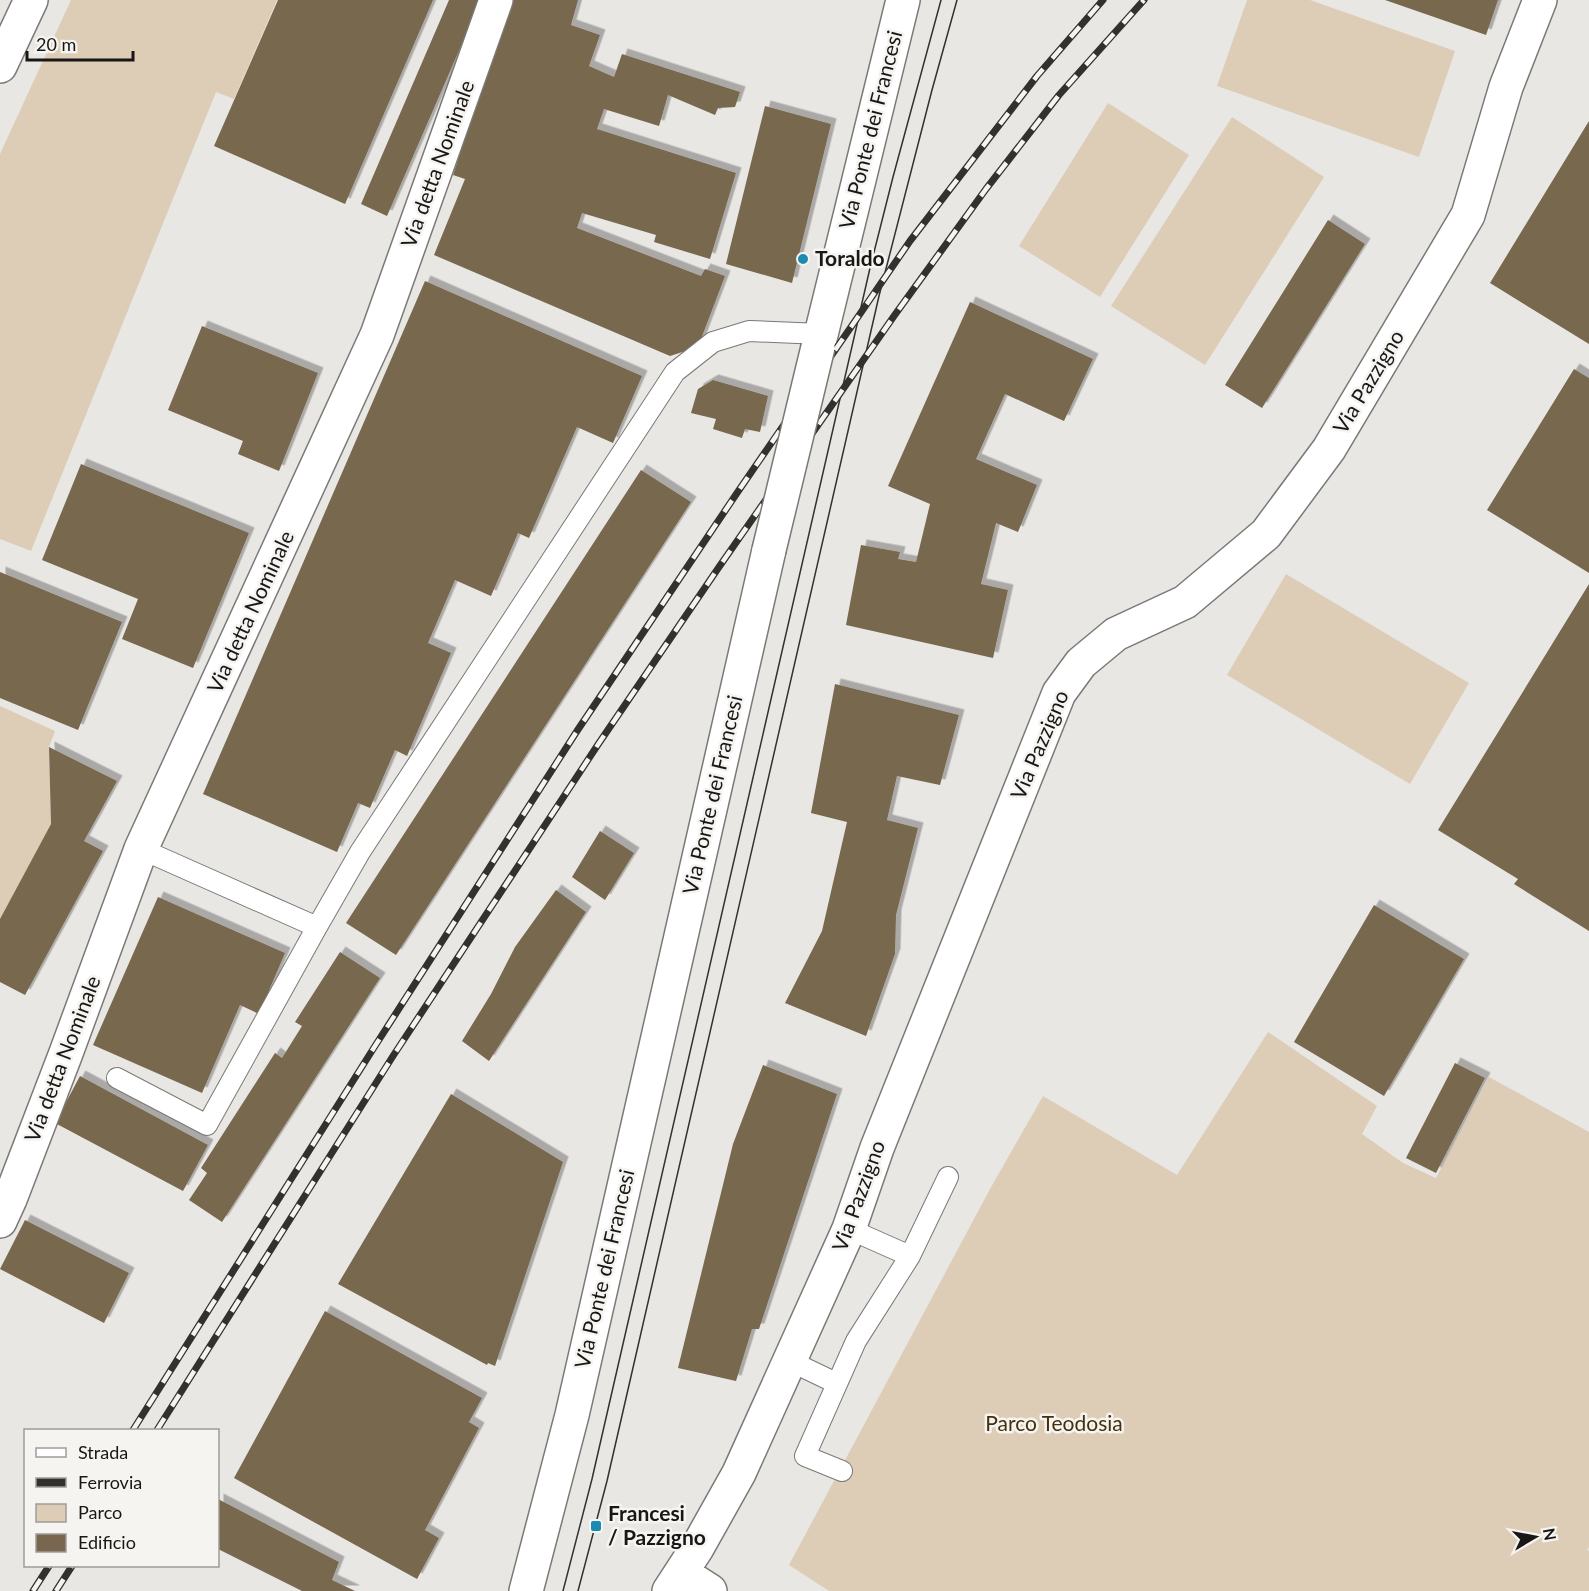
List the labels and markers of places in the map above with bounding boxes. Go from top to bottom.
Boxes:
place label: Toraldo [815,245,885,270]
marker: Toraldo [796,252,810,266]
place label: Francesi / Pazzigno [608,1500,706,1549]
marker: Francesi / Pazzigno [589,1519,603,1533]

